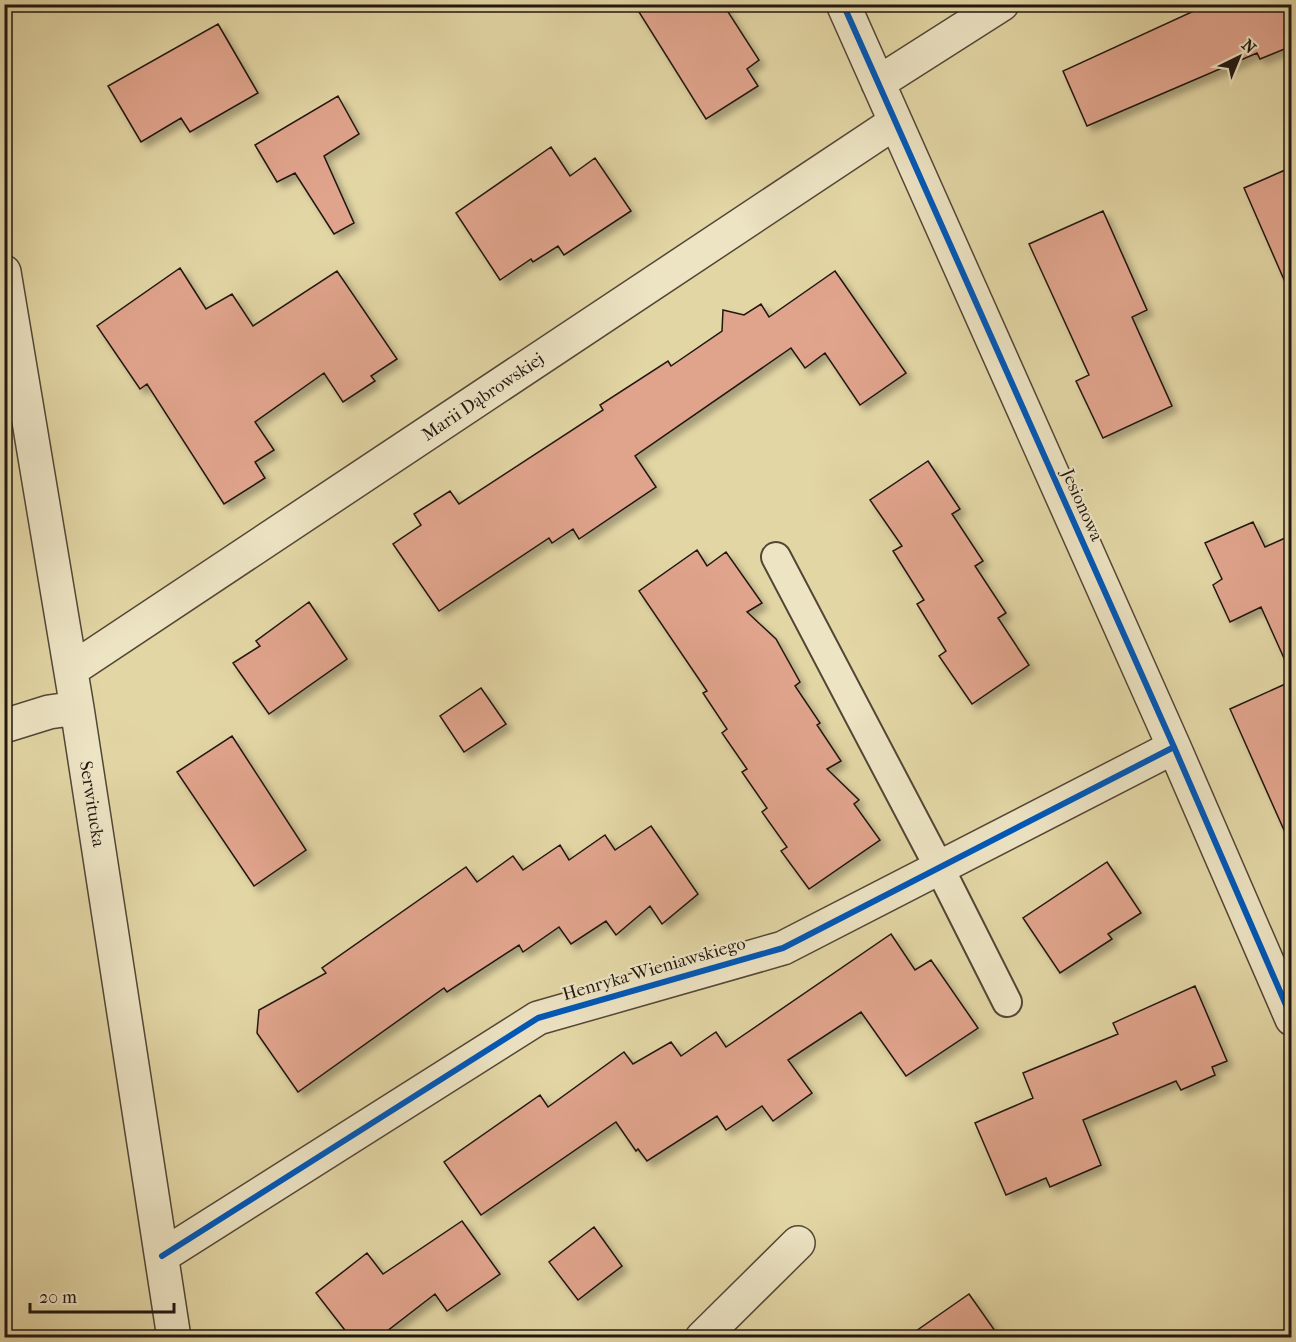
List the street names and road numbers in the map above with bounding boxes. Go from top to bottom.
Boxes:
street label: Marii Dąbrowskiej [418,348,548,446]
street label: Jesionowa [1056,464,1107,545]
street label: Serwitucka [75,760,109,849]
street label: Henryka Wieniawskiego [560,933,748,1005]

